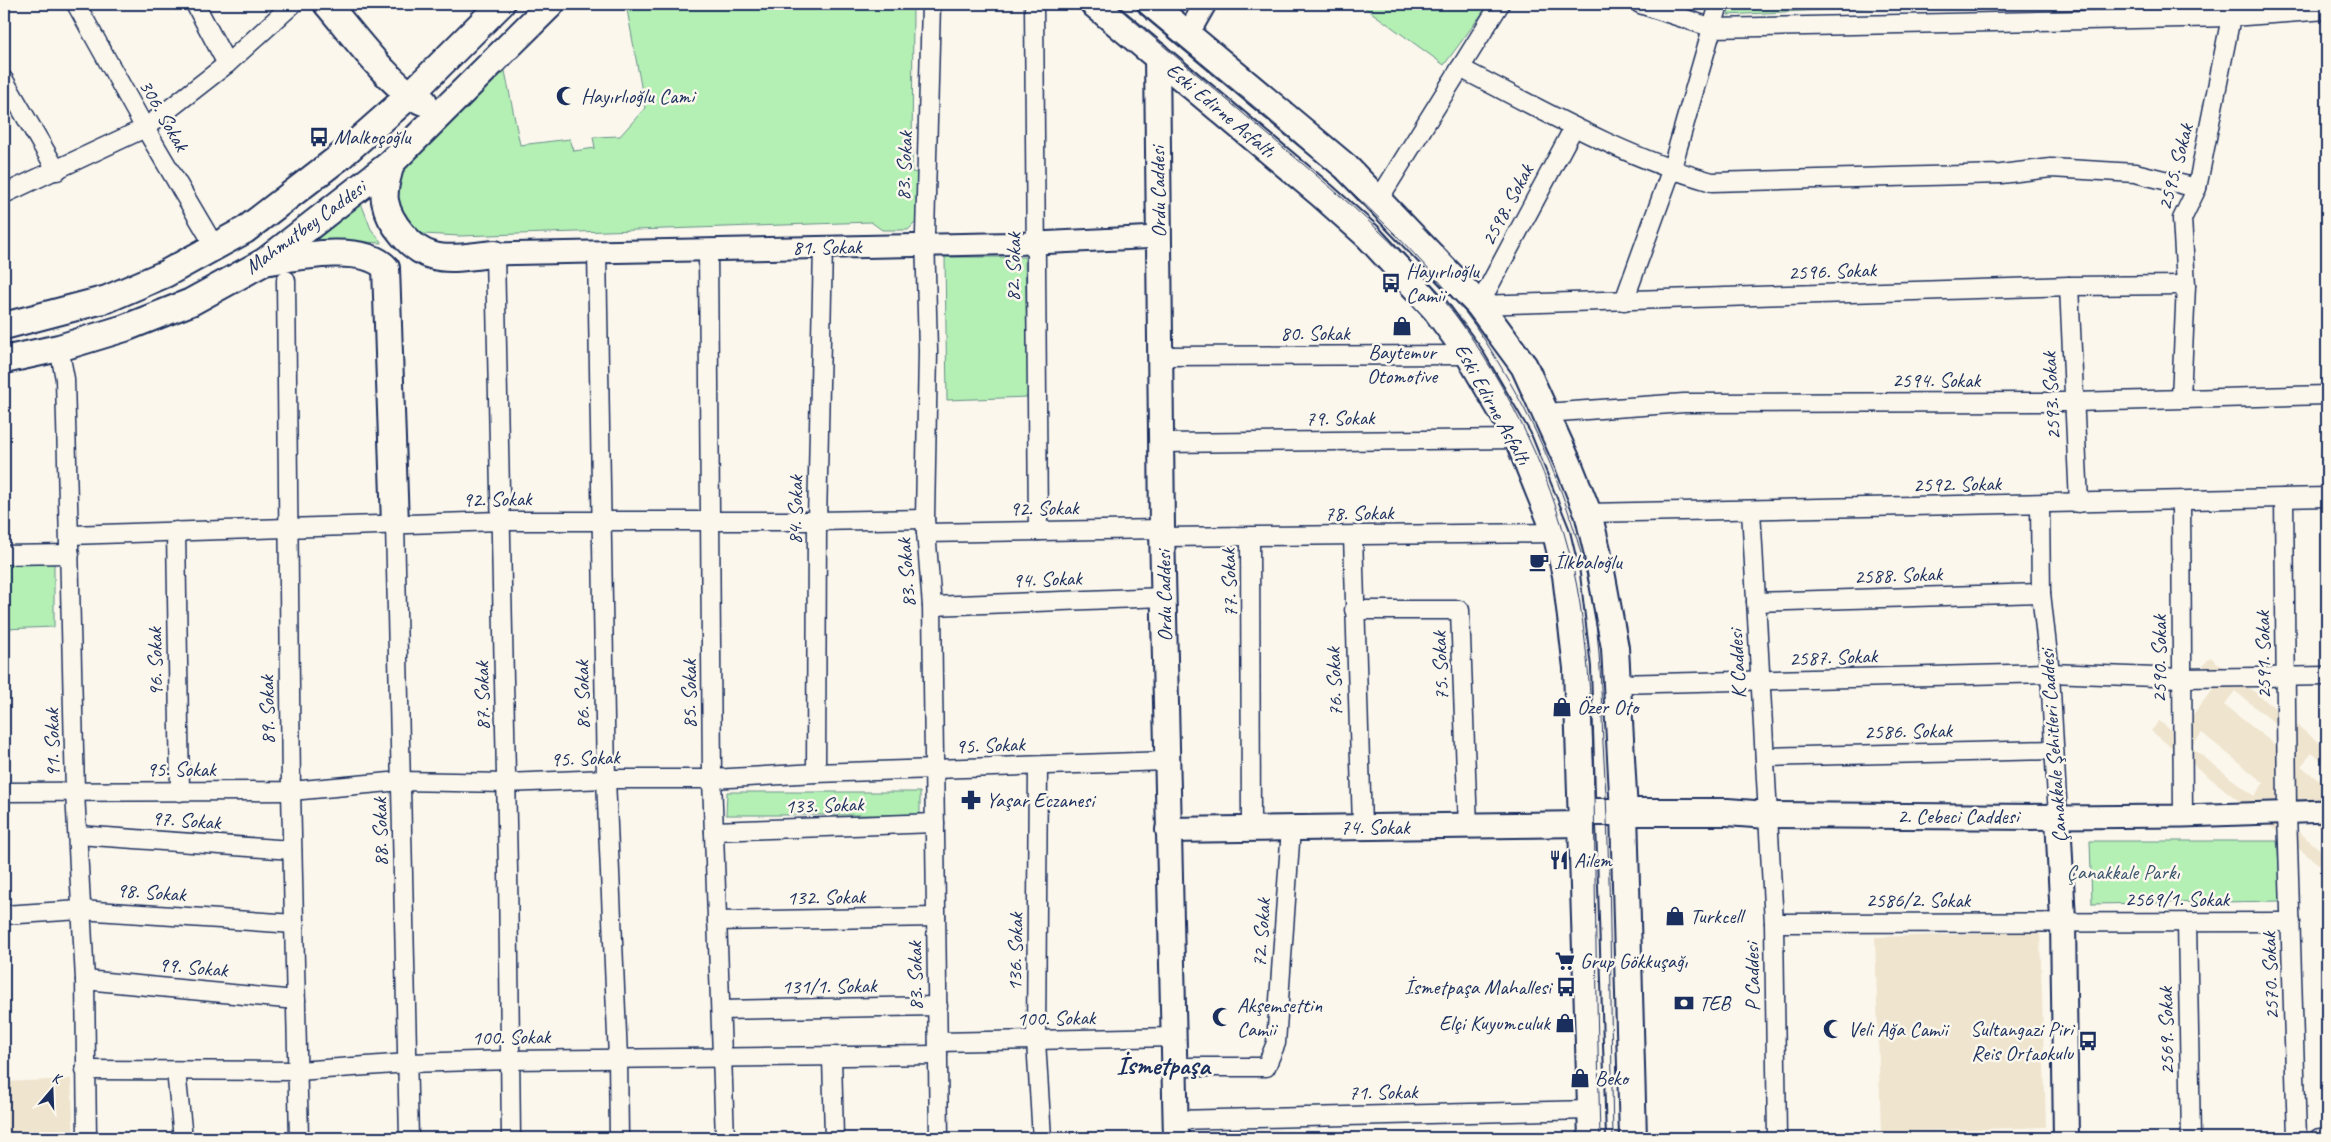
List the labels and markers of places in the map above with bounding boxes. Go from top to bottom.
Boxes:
place label: Hayırlıoğlu Cami [581,83,697,109]
mosque icon: Hayırlıoğlu Cami [555,85,577,107]
place label: Malkoçoğlu [334,124,412,150]
bus stop icon: Malkoçoğlu [308,126,330,148]
place label: Hayırlıoğlu Camii [1406,258,1480,308]
bus stop icon: Hayırlıoğlu Camii [1380,272,1402,294]
shop icon: Baytemur Otomotive [1391,315,1413,337]
place label: Baytemur Otomotive [1367,339,1439,389]
place label: İlkbaloğlu [1554,549,1623,575]
cafe icon: İlkbaloğlu [1528,551,1550,573]
place label: Özer Oto [1577,694,1641,720]
shop icon: Özer Oto [1551,696,1573,718]
place label: Yaşar Eczanesi [986,787,1097,813]
pharmacy icon: Yaşar Eczanesi [960,789,982,811]
place label: Ailem [1574,847,1613,873]
restaurant icon: Ailem [1548,849,1570,871]
place label: Turkcell [1690,903,1746,929]
shop icon: Turkcell [1664,905,1686,927]
place label: Grup Gökkuşağı [1580,948,1688,974]
supermarket icon: Grup Gökkuşağı [1554,950,1576,972]
place label: İsmetpaşa Mahallesi [1404,974,1554,1000]
bus stop icon: İsmetpaşa Mahallesi [1555,976,1577,998]
place label: TEB [1699,990,1733,1016]
place label: Akşemsettin Camii [1237,992,1323,1042]
bank icon: TEB [1673,992,1695,1014]
mosque icon: Akşemsettin Camii [1211,1006,1233,1028]
place label: Elçi Kuyumculuk [1439,1010,1551,1036]
shop icon: Elçi Kuyumculuk [1554,1012,1576,1034]
place label: Veli Ağa Camii [1848,1016,1951,1042]
place label: Sultangazi Piri Reis Ortaokulu [1970,1016,2076,1066]
mosque icon: Veli Ağa Camii [1822,1018,1844,1040]
bus stop icon: Sultangazi Piri Reis Ortaokulu [2077,1030,2099,1052]
place label: Beko [1595,1065,1630,1091]
shop icon: Beko [1569,1067,1591,1089]

